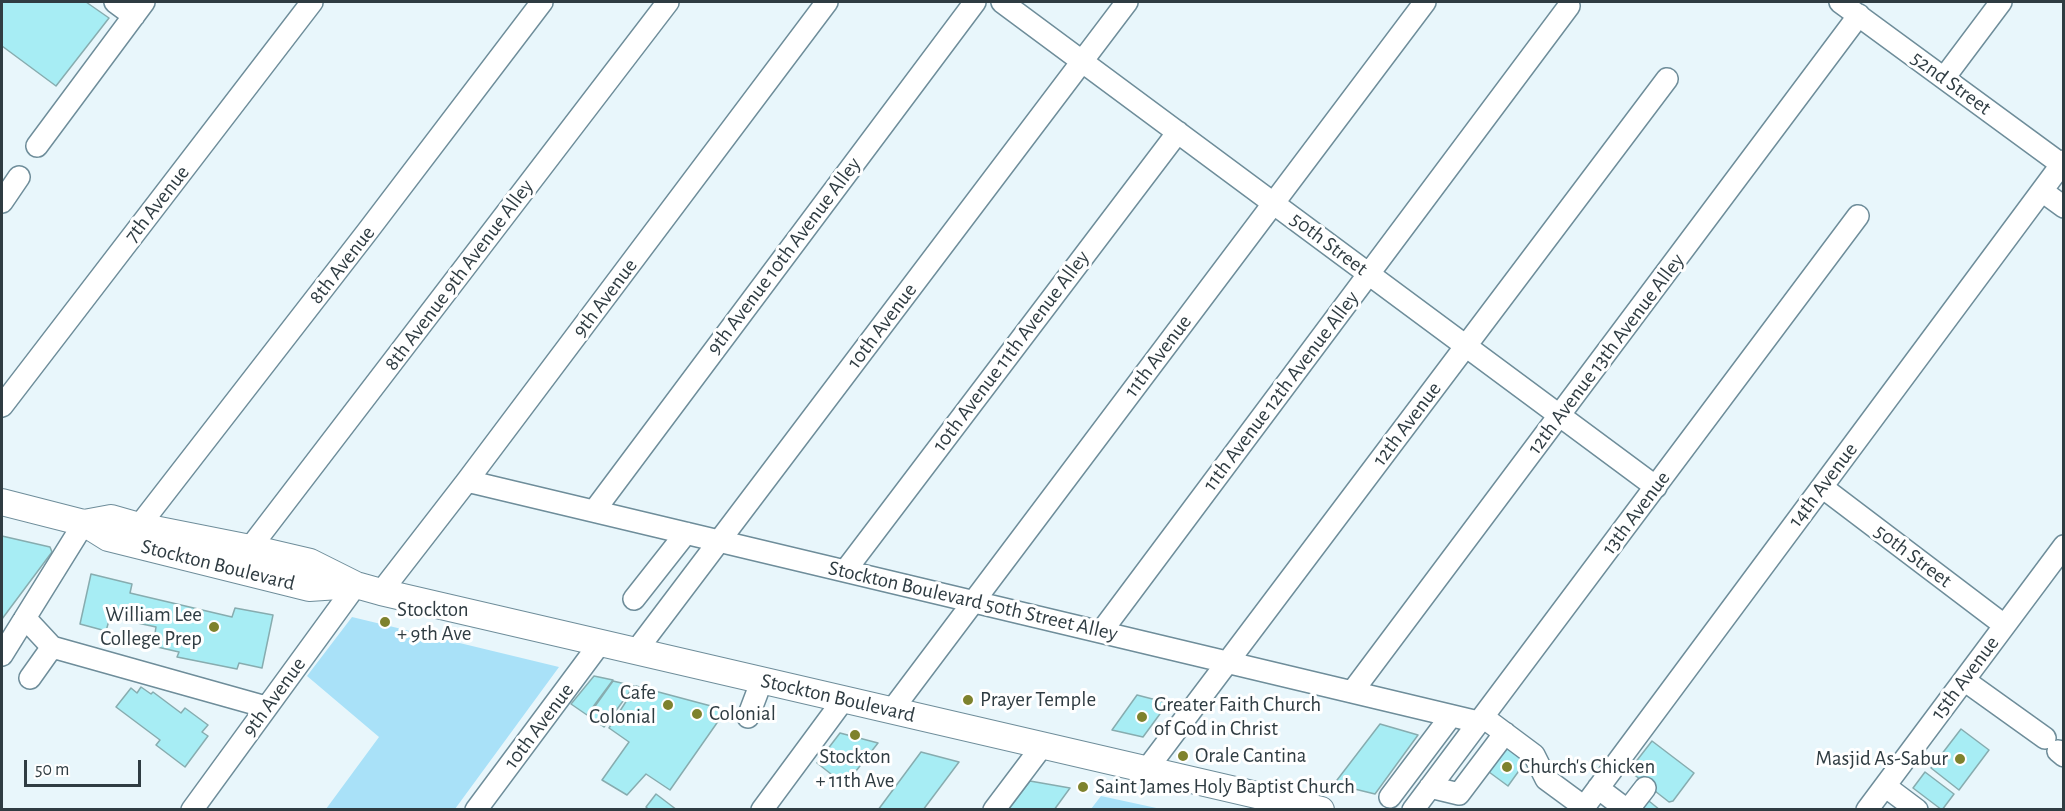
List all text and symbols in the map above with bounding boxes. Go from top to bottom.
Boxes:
street label: 52nd Street [1906,45,1996,121]
street label: 9th Avenue 10th Avenue Alley [701,152,867,360]
street label: 7th Avenue [119,160,195,248]
street label: 8th Avenue 9th Avenue Alley [379,175,539,375]
street label: 50th Street [1285,207,1373,281]
street label: 8th Avenue [304,221,380,309]
street label: 10th Avenue 11th Avenue Alley [927,245,1095,457]
street label: 12th Avenue 13th Avenue Alley [1522,248,1690,460]
street label: 9th Avenue [567,254,643,342]
street label: 10th Avenue [842,278,922,374]
street label: 11th Avenue 12th Avenue Alley [1198,286,1364,496]
street label: 11th Avenue [1119,310,1197,402]
street label: 12th Avenue [1367,377,1447,471]
street label: 14th Avenue [1783,438,1863,532]
street label: 13th Avenue [1596,466,1676,560]
street label: 50th Street [1869,519,1957,593]
street label: Stockton Boulevard [138,534,298,596]
street label: Stockton Boulevard 50th Street Alley [826,555,1120,647]
place label: Stockton + 9th Ave [397,597,472,647]
place label: William Lee College Prep [100,602,202,652]
marker: Stockton + 9th Ave [378,615,392,629]
marker: William Lee College Prep [207,620,221,634]
street label: 15th Avenue [1925,631,2005,725]
street label: 9th Avenue [237,652,311,742]
street label: Stockton Boulevard [758,668,918,728]
street label: 10th Avenue [499,678,579,774]
place label: Cafe Colonial [589,680,656,730]
place label: Prayer Temple [980,687,1096,713]
place label: Greater Faith Church of God in Christ [1154,692,1321,742]
marker: Prayer Temple [961,693,975,707]
marker: Cafe Colonial [661,698,675,712]
place label: Colonial [709,701,776,727]
marker: Colonial [690,707,704,721]
marker: Greater Faith Church of God in Christ [1135,710,1149,724]
marker: Stockton + 11th Ave [848,728,862,742]
place label: Orale Cantina [1195,743,1307,769]
place label: Stockton + 11th Ave [815,744,895,794]
place label: Masjid As-Sabur [1816,746,1948,772]
scale bar [27,748,144,786]
marker: Orale Cantina [1176,749,1190,763]
marker: Masjid As-Sabur [1953,752,1967,766]
place label: Church's Chicken [1519,754,1655,780]
marker: Church's Chicken [1500,760,1514,774]
text: 50 m [35,761,69,779]
place label: Saint James Holy Baptist Church [1095,774,1355,800]
marker: Saint James Holy Baptist Church [1076,780,1090,794]

